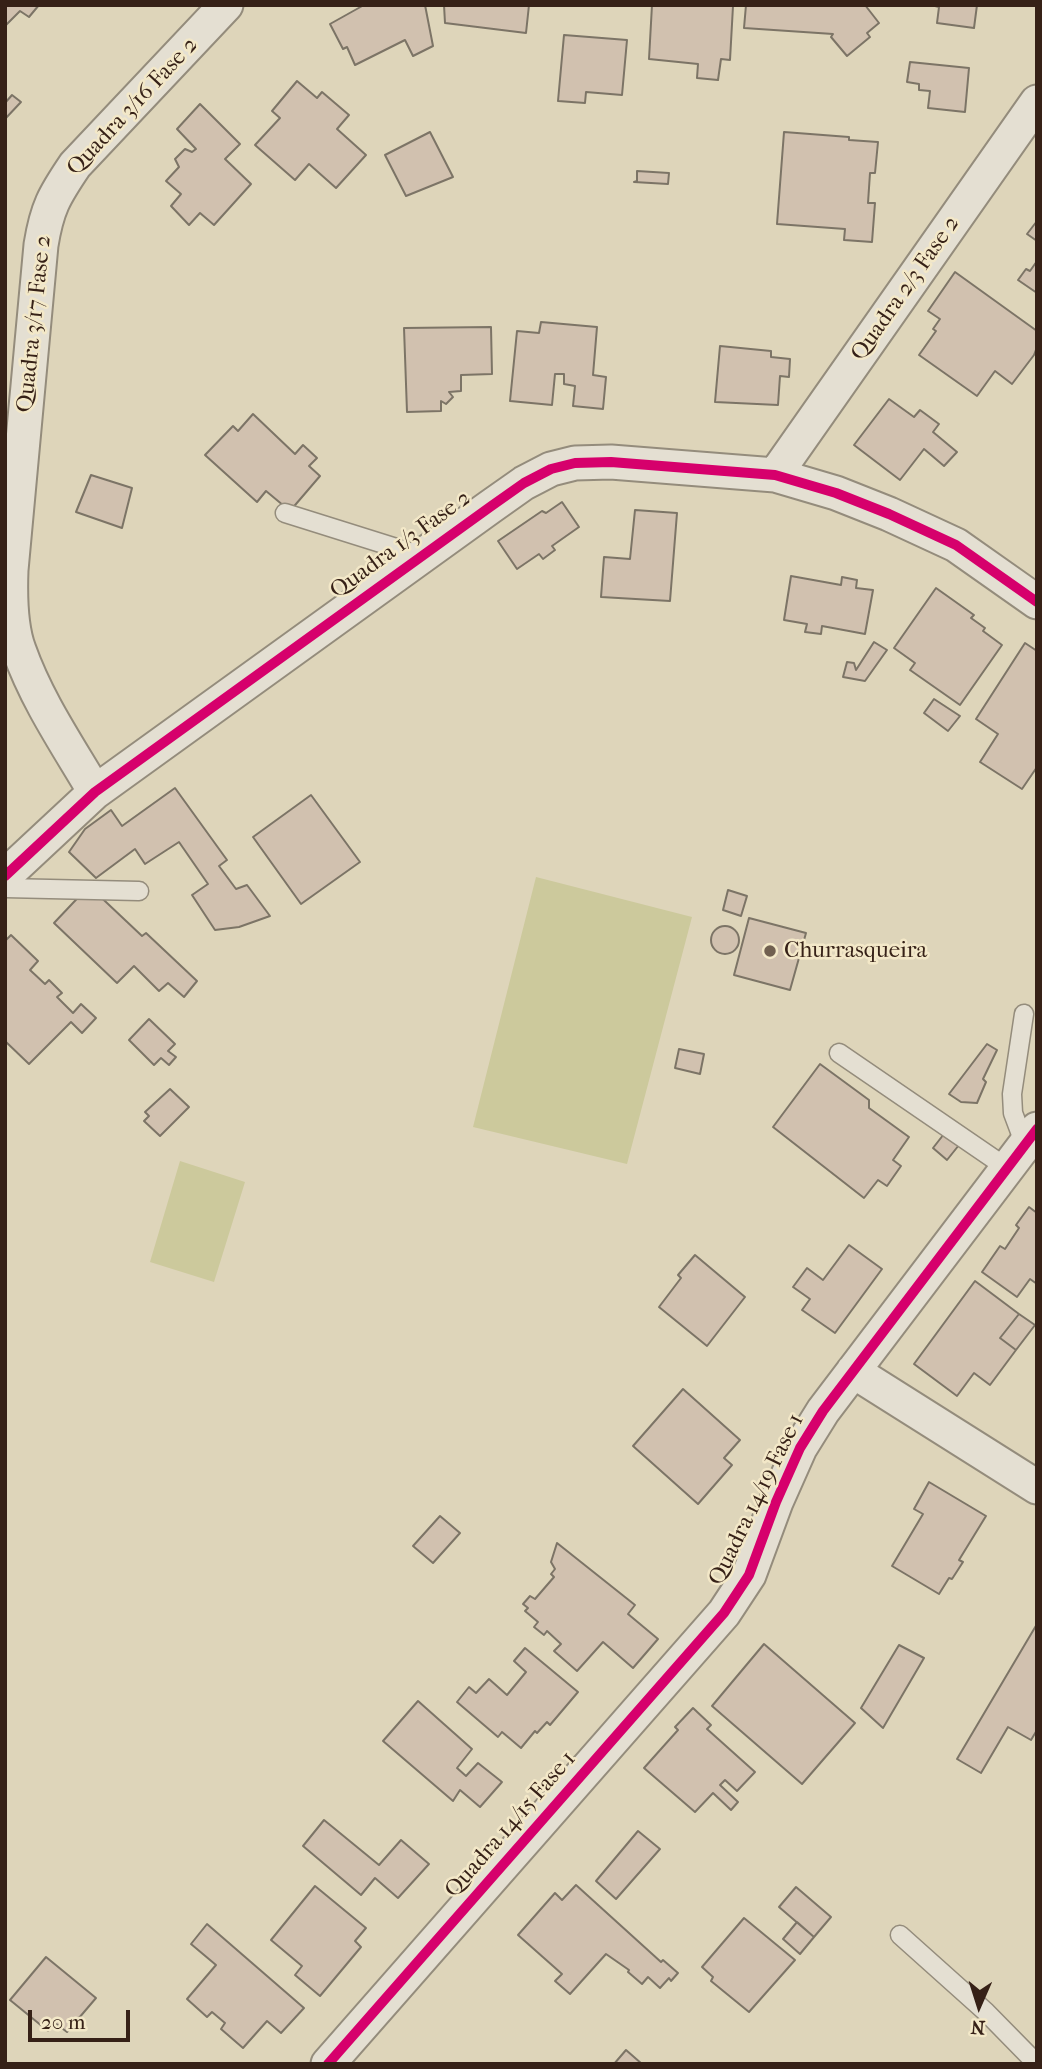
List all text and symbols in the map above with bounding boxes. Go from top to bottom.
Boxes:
street label: Quadra 3/16 Fase 2 [62,32,204,182]
street label: Quadra 2/3 Fase 2 [846,211,966,367]
street label: Quadra 3/17 Fase 2 [12,234,58,414]
street label: Quadra 1/3 Fase 2 [325,485,477,605]
place label: Churrasqueira [784,937,927,965]
marker: Churrasqueira [762,943,778,959]
street label: Quadra 14/19 Fase 1 [703,1410,811,1590]
street label: Quadra 14/15 Fase 1 [440,1746,582,1904]
north arrow [944,1971,1014,2041]
scale bar [32,1996,133,2040]
text: 20 m [41,2010,85,2034]
text: N [970,2016,986,2038]

